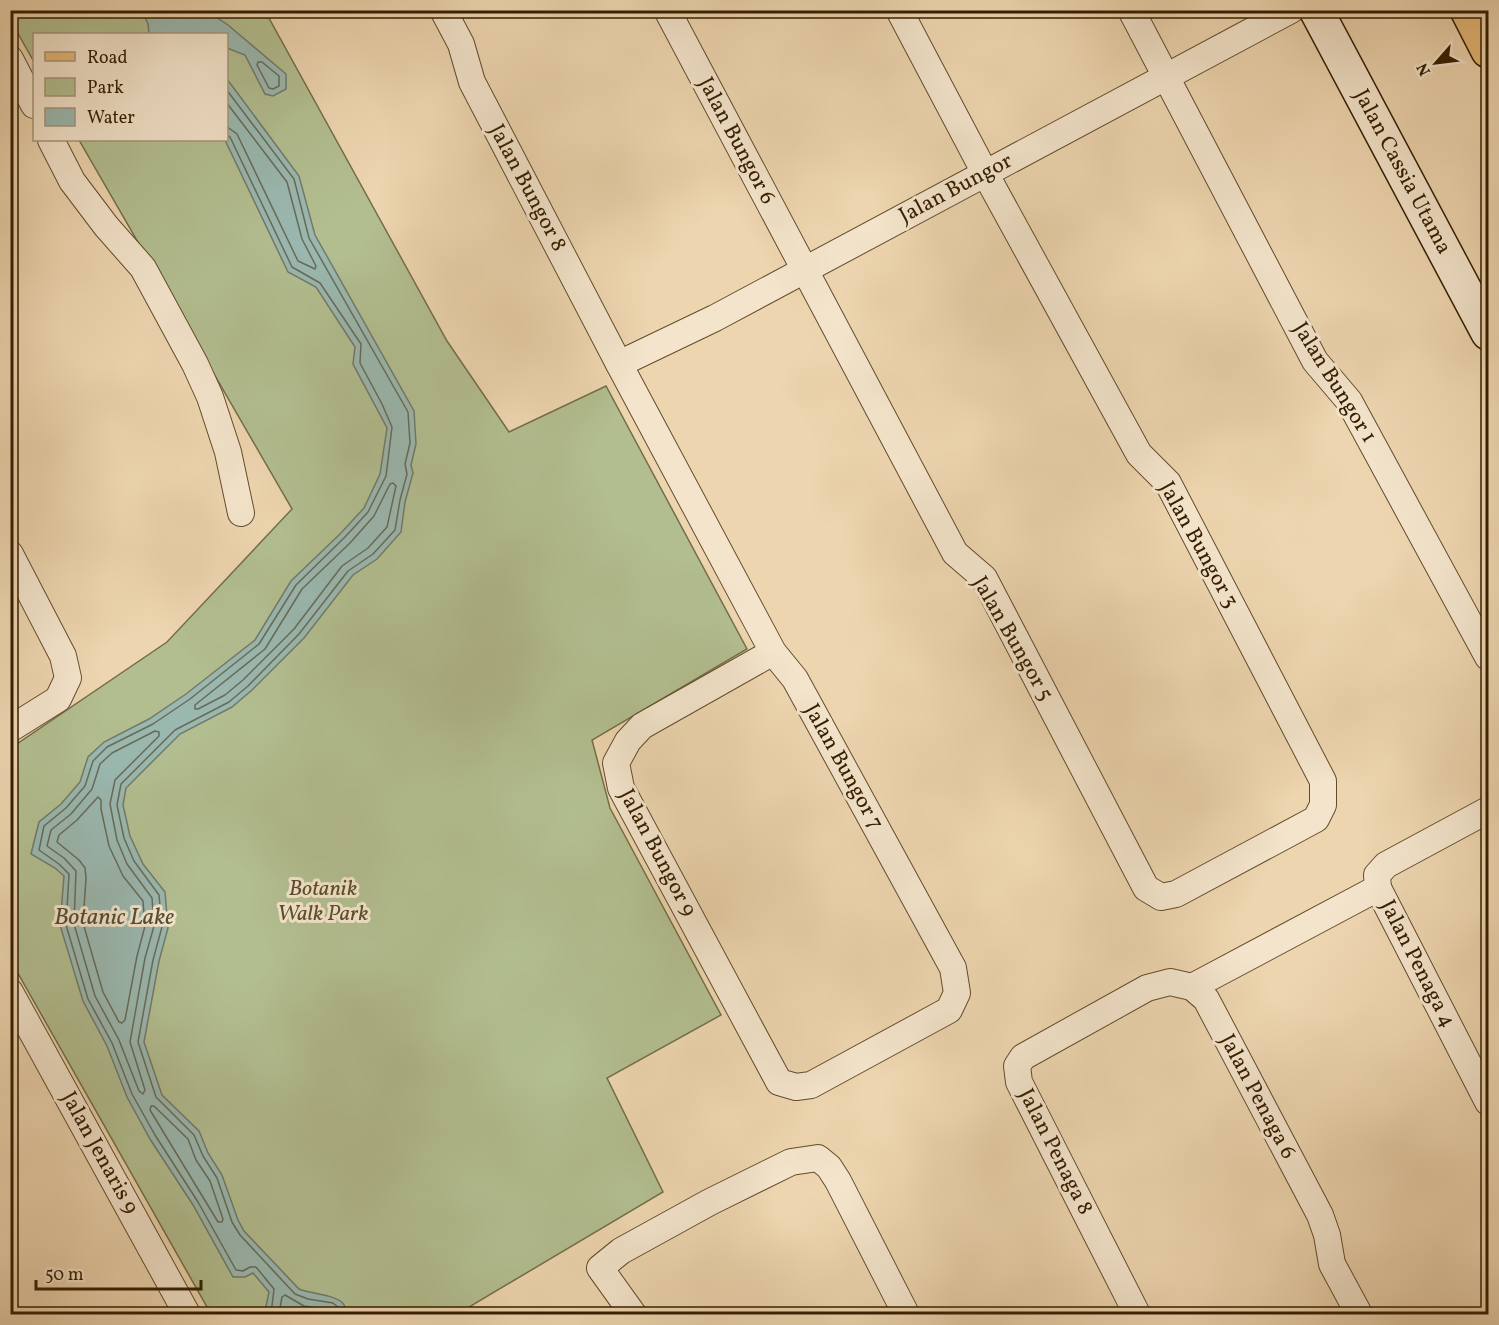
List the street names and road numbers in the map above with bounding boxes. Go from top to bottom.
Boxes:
street label: Jalan Bungor 6 [689,72,783,210]
street label: Jalan Cassia Utama [1345,84,1459,260]
street label: Jalan Bungor 8 [480,119,574,257]
street label: Jalan Bungor [894,146,1018,232]
street label: Jalan Bungor 1 [1284,316,1384,450]
street label: Jalan Bungor 3 [1150,476,1246,614]
street label: Jalan Bungor 5 [964,571,1060,707]
street label: Jalan Bungor 7 [796,698,890,836]
street label: Jalan Bungor 9 [610,784,704,922]
street label: Jalan Penaga 4 [1371,895,1463,1033]
street label: Jalan Penaga 6 [1211,1029,1303,1165]
street label: Jalan Penaga 8 [1010,1084,1100,1220]
street label: Jalan Jenaris 9 [52,1086,146,1220]

